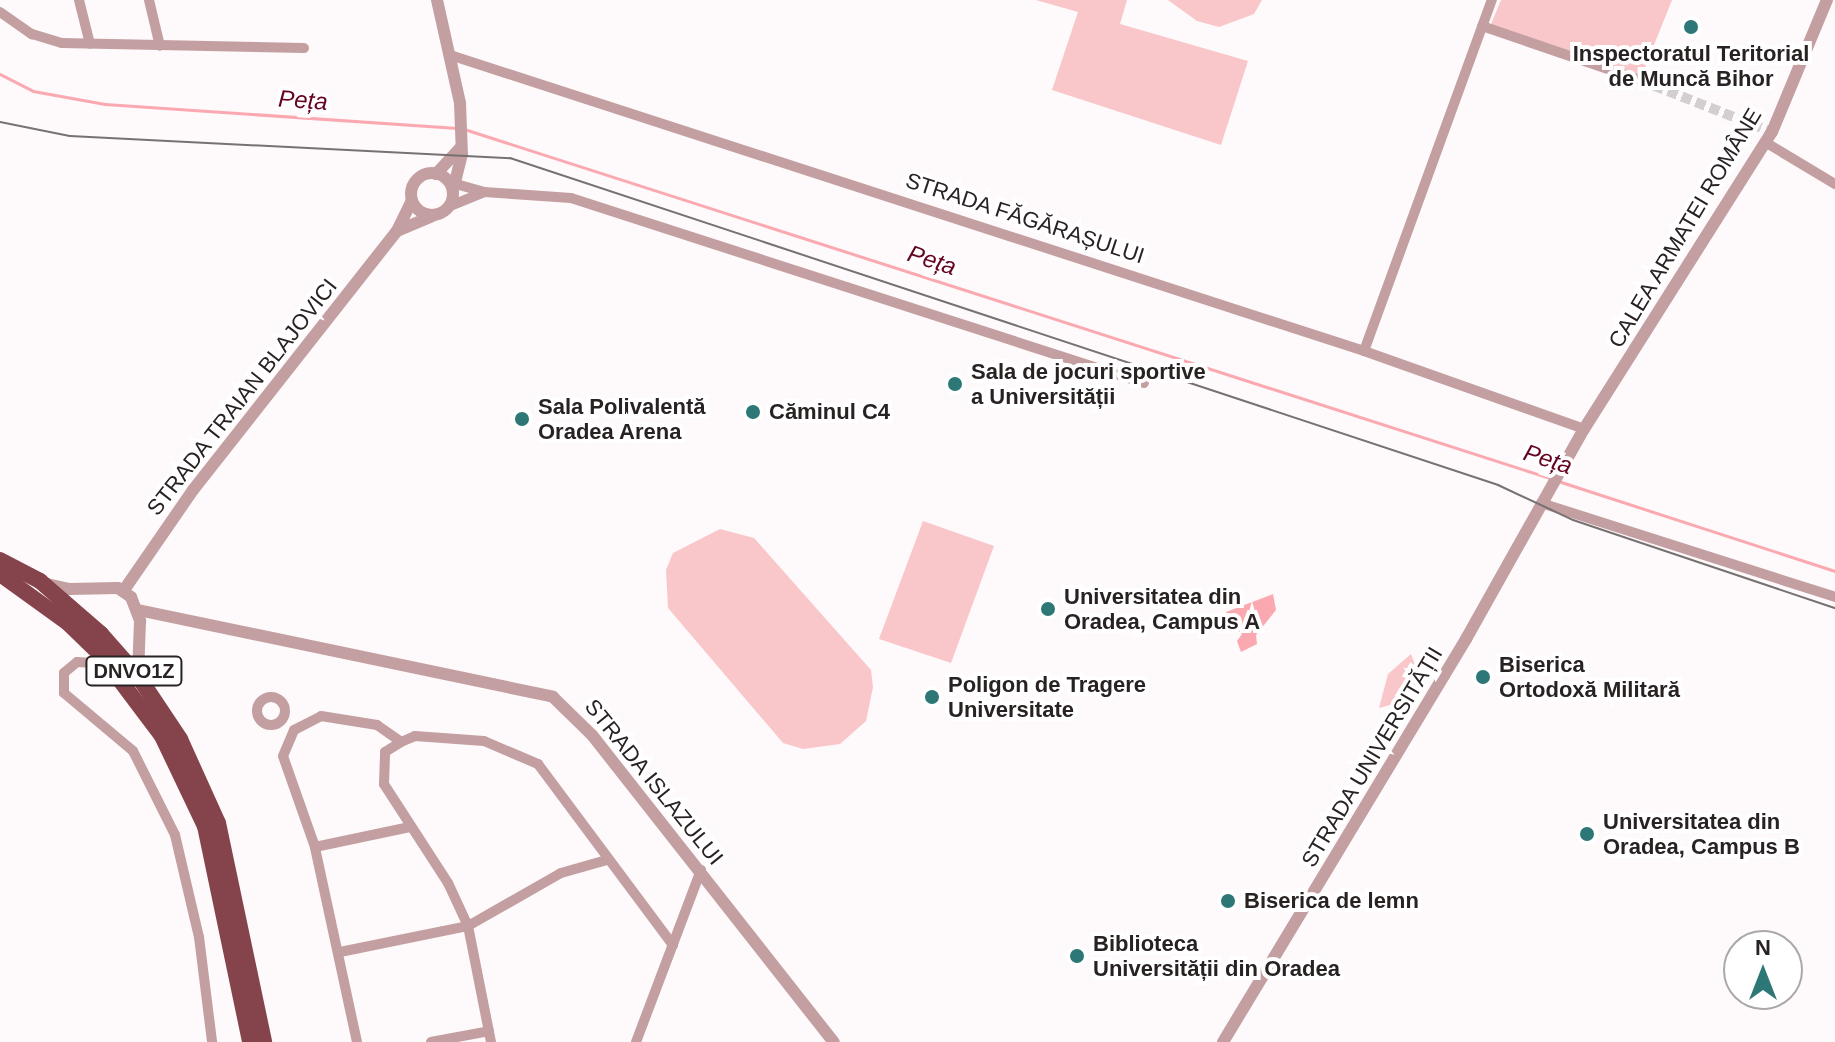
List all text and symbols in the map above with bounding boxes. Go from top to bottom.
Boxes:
marker: Inspectoratul Teritorial de Muncă Bihor [1682,18,1700,36]
place label: Inspectoratul Teritorial de Muncă Bihor [1573,40,1809,92]
water label: Peța [277,84,329,116]
street label: CALEA ARMATEI ROMÂNE [1602,102,1768,354]
street label: STRADA FĂGĂRAȘULUI [902,167,1148,269]
water label: Peța [904,239,960,281]
street label: STRADA TRAIAN BLAJOVICI [141,273,343,521]
place label: Sala de jocuri sportive a Universității [971,358,1206,410]
marker: Sala de jocuri sportive a Universității [946,375,964,393]
place label: Sala Polivalentă Oradea Arena [538,393,706,444]
place label: Căminul C4 [769,399,890,425]
marker: Căminul C4 [744,403,762,421]
marker: Sala Polivalentă Oradea Arena [513,410,531,428]
water label: Peța [1520,438,1576,480]
place label: Universitatea din Oradea, Campus A [1064,583,1261,634]
marker: Universitatea din Oradea, Campus A [1039,600,1057,618]
street label: STRADA UNIVERSITĂȚII [1296,642,1448,872]
place label: Biserica Ortodoxă Militară [1499,651,1680,702]
road number: DNVO1Z [84,655,184,687]
marker: Biserica Ortodoxă Militară [1474,668,1492,686]
place label: Poligon de Tragere Universitate [948,671,1146,722]
marker: Poligon de Tragere Universitate [923,688,941,706]
street label: STRADA ISLAZULUI [579,693,729,871]
place label: Universitatea din Oradea, Campus B [1603,808,1800,860]
marker: Universitatea din Oradea, Campus B [1578,825,1596,843]
place label: Biserica de lemn [1244,888,1419,914]
marker: Biserica de lemn [1219,892,1237,910]
place label: Biblioteca Universității din Oradea [1093,930,1340,982]
north arrow [1723,930,1803,1010]
text: N [1755,935,1771,960]
marker: Biblioteca Universității din Oradea [1068,947,1086,965]

